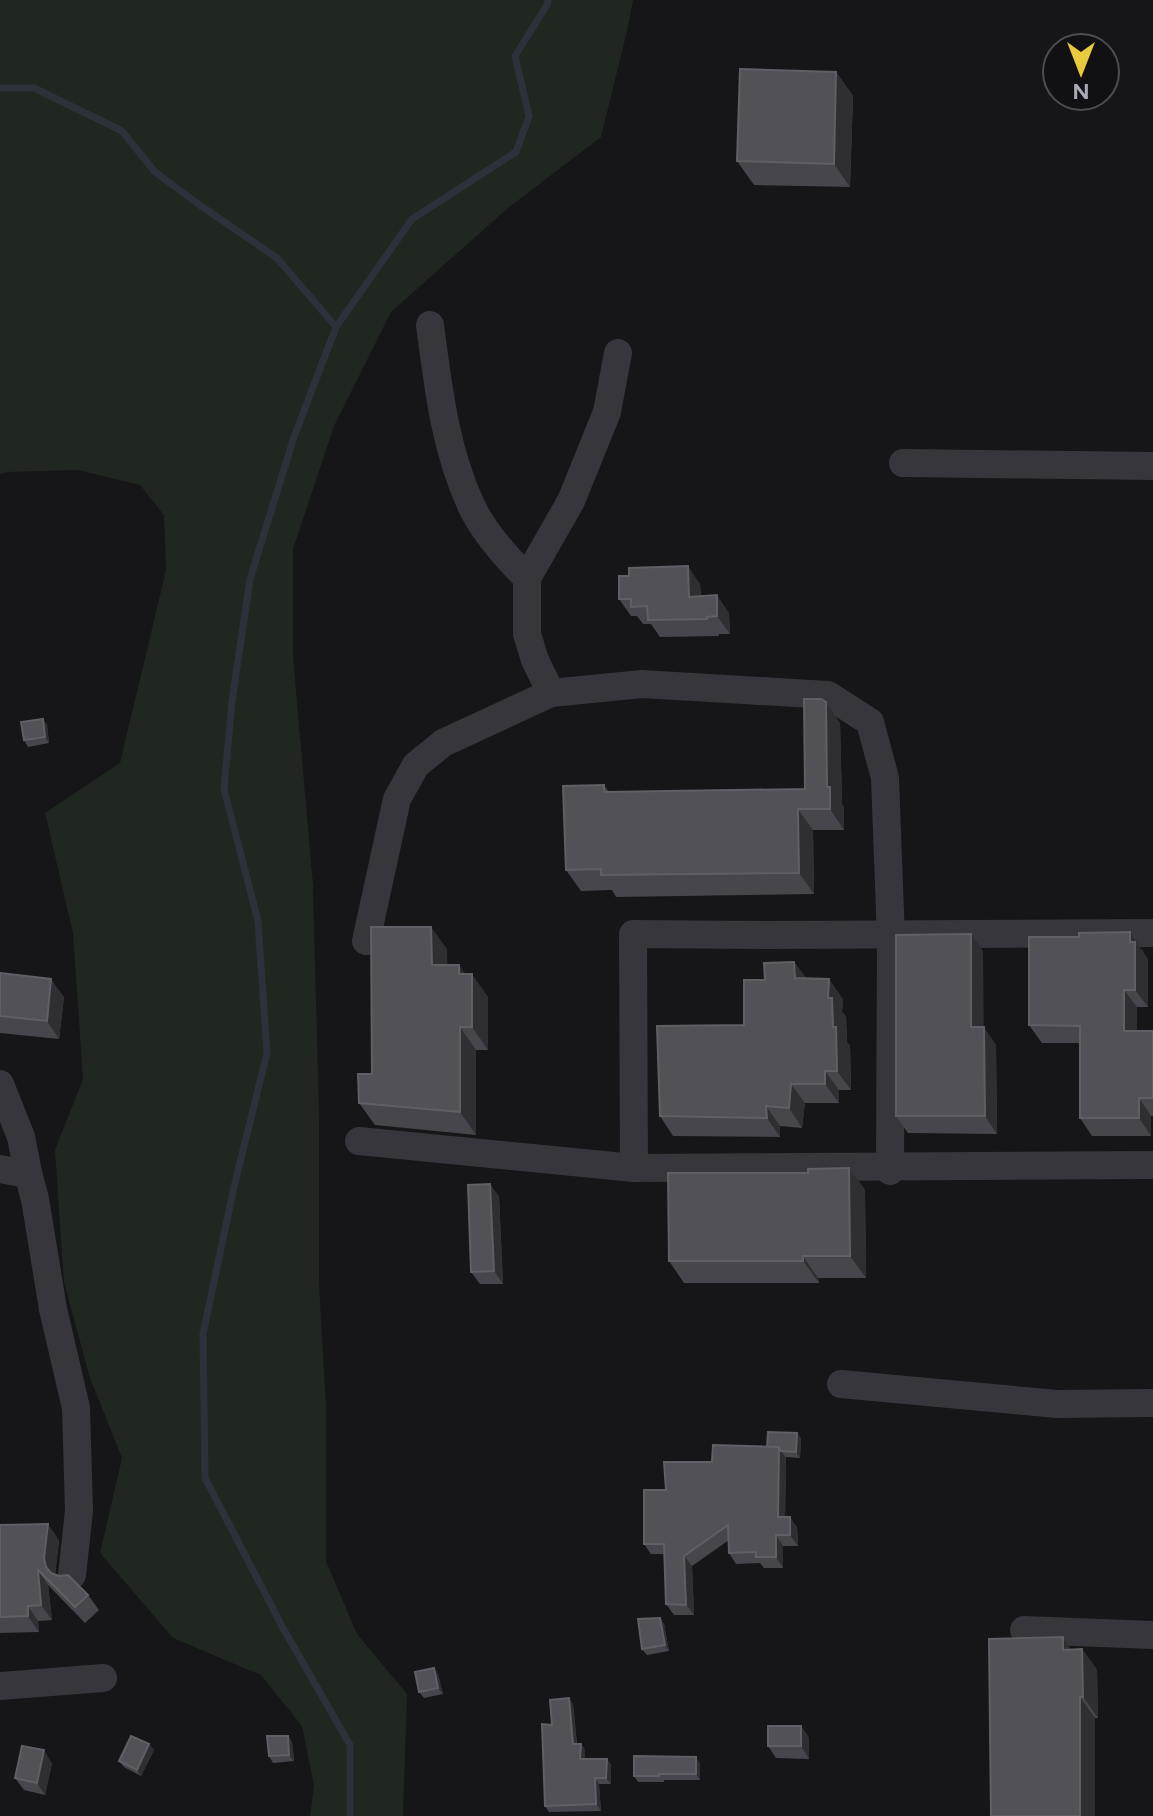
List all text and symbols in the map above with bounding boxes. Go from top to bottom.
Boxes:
north arrow [1041,32,1121,112]
text: N [1072,78,1090,105]

